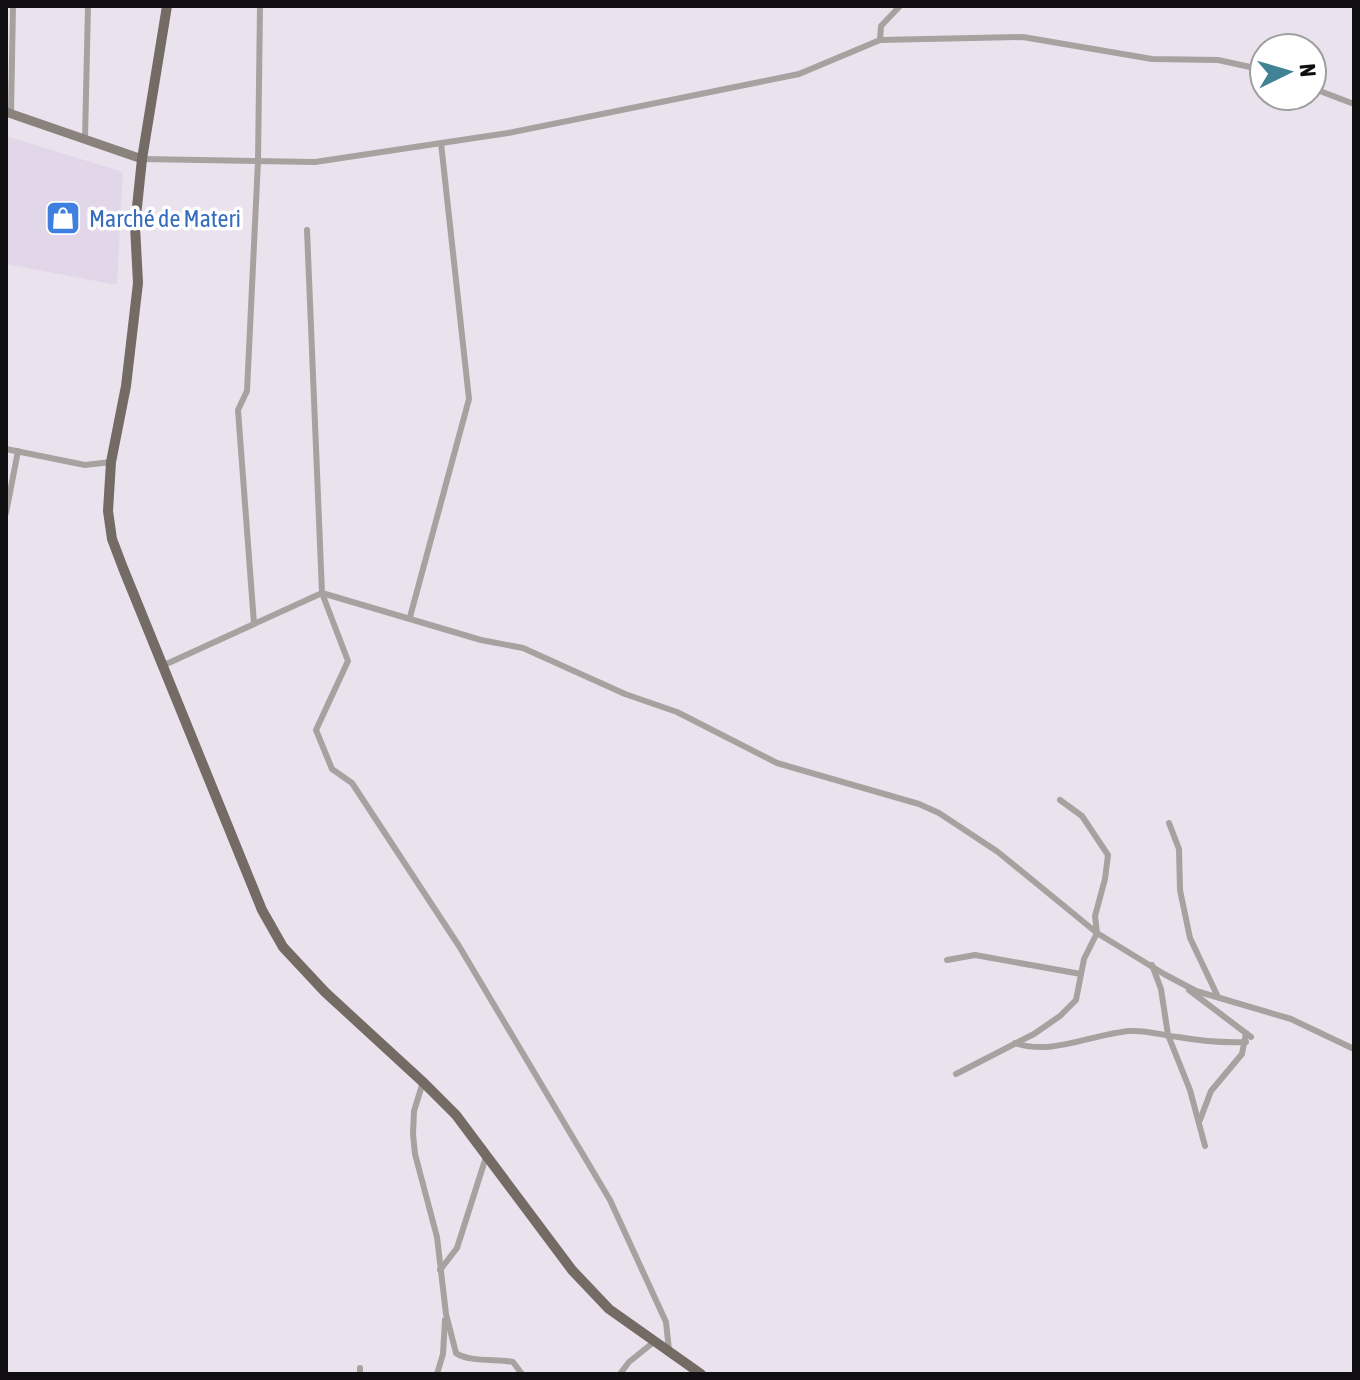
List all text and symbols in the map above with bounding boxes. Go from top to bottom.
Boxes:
north arrow [1248,32,1328,112]
text: N [1294,63,1321,78]
shop icon: Marché de Materi [44,199,82,237]
place label: Marché de Materi [89,205,241,232]

